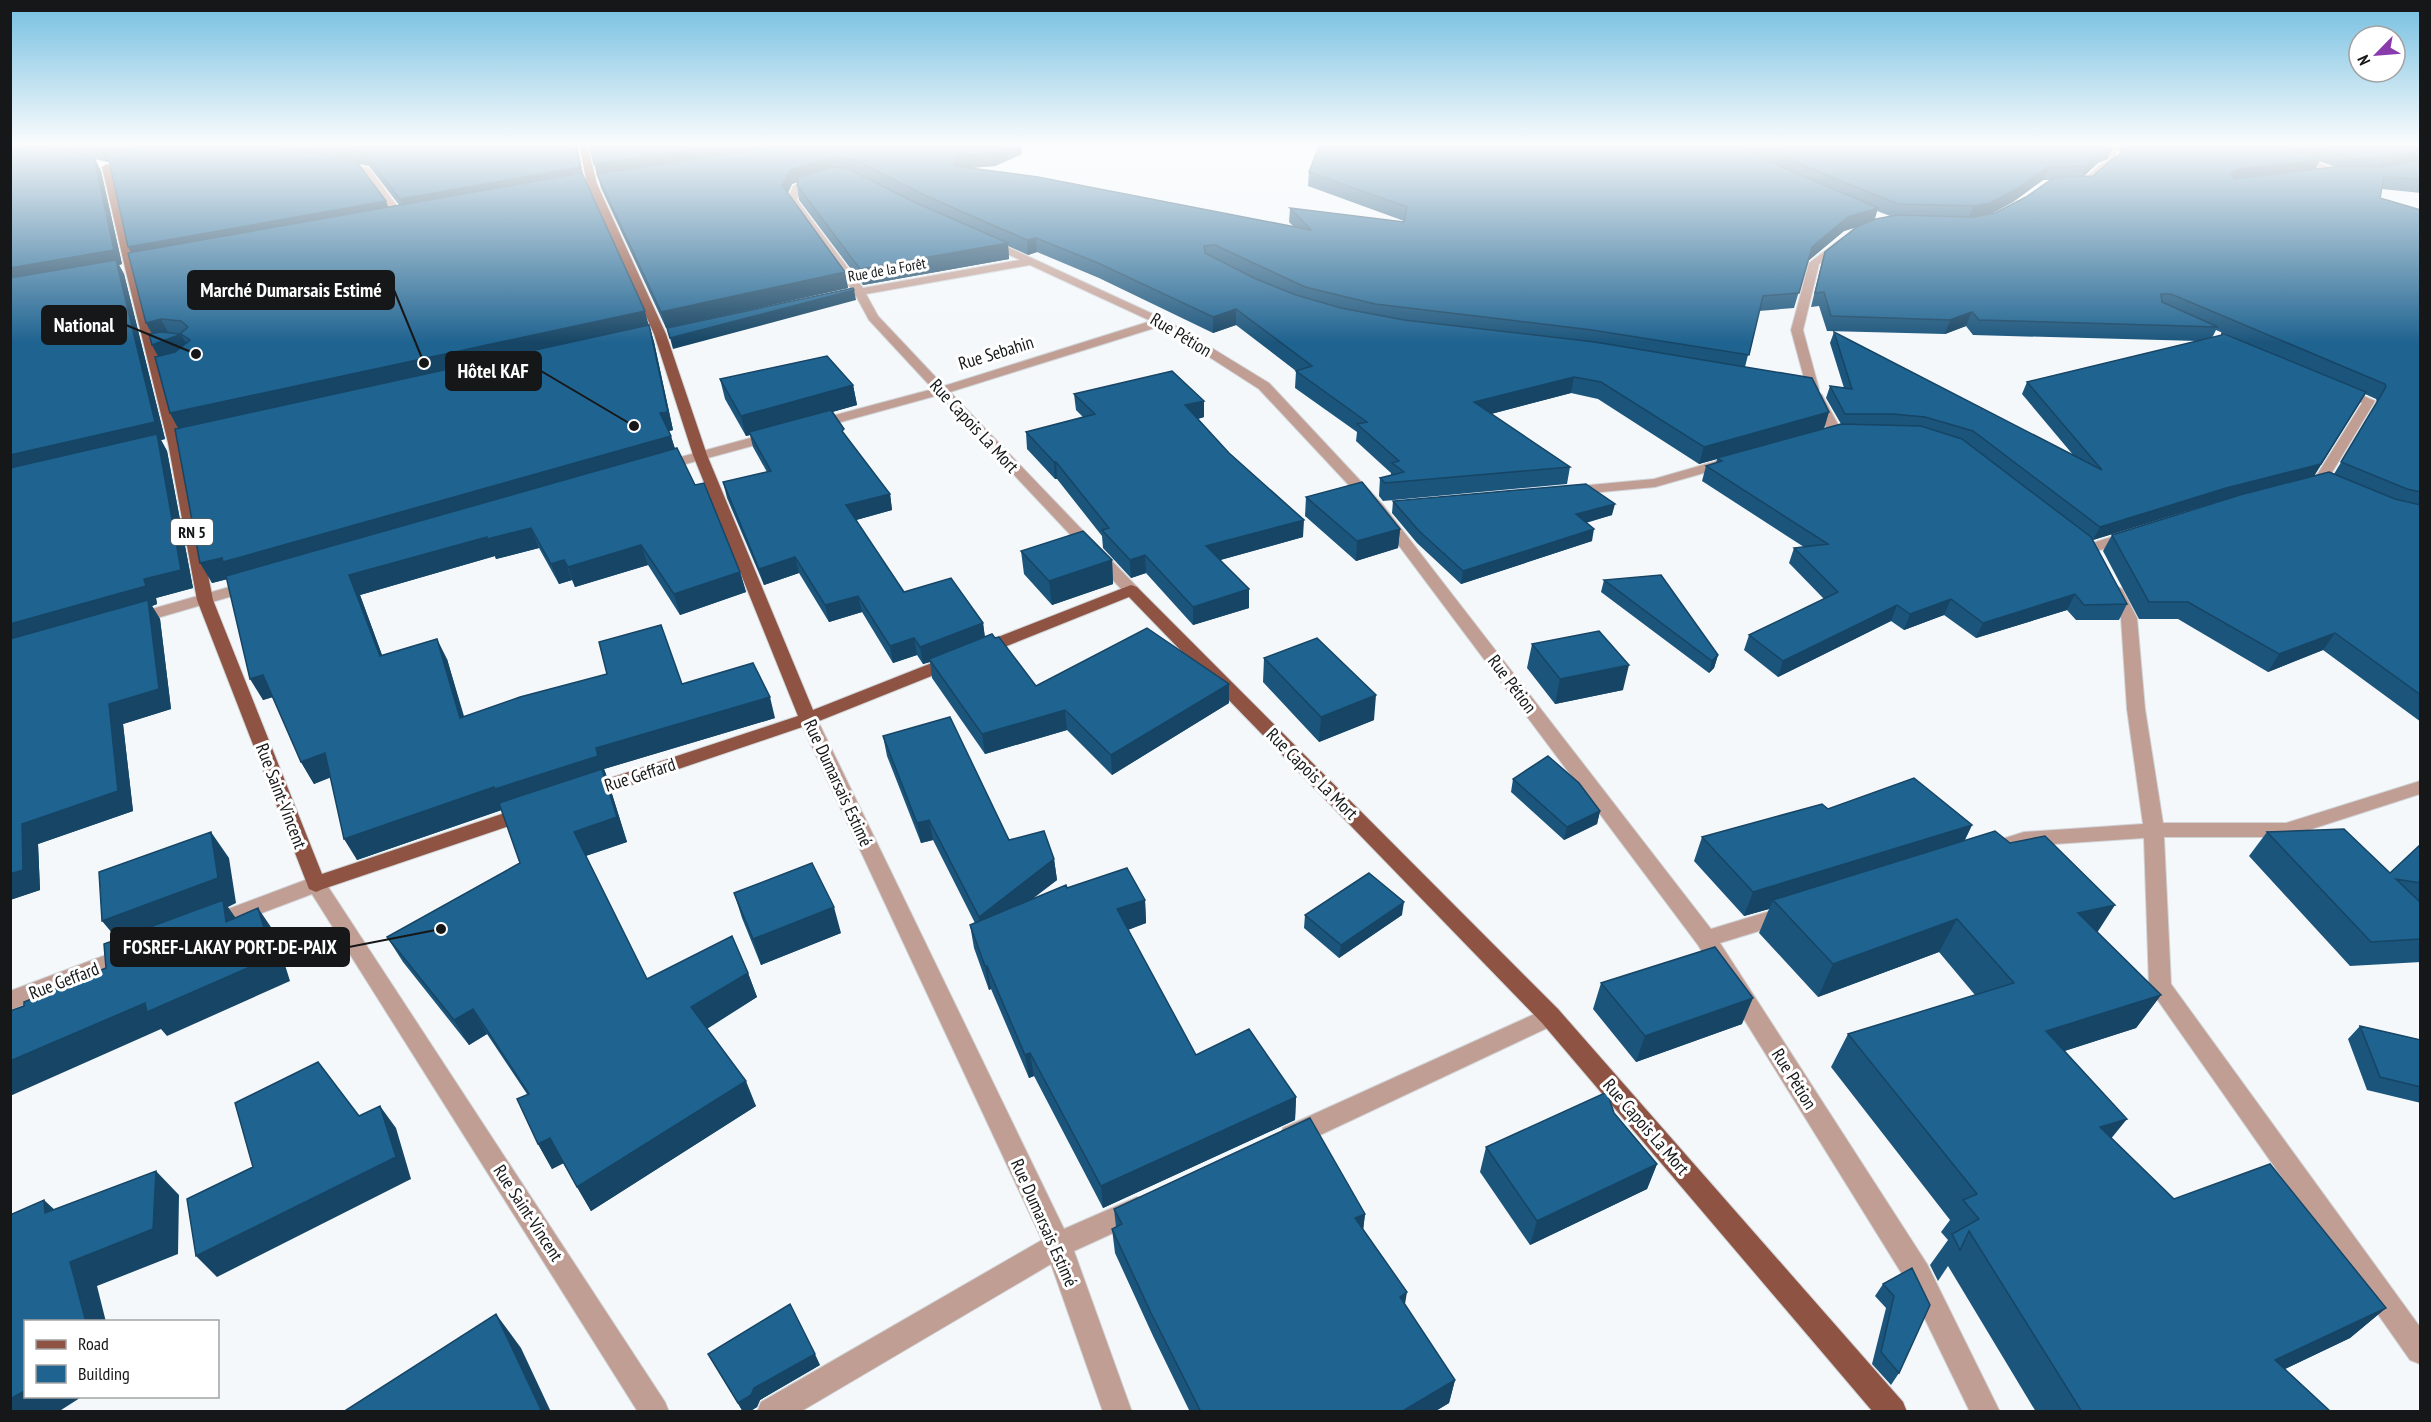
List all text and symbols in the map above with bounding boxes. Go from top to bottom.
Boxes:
north arrow [2347,24,2407,84]
text: N [2353,52,2374,68]
street label: Rue de la Forêt [846,253,927,286]
callout: Marché Dumarsais Estimé [188,271,394,309]
text: Marché Dumarsais Estimé [200,277,382,303]
callout: National [42,306,126,344]
street label: Rue Pétion [1147,307,1216,362]
text: National [54,312,114,338]
street label: Rue Sebahin [955,330,1036,375]
callout: Hôtel KAF [446,352,541,390]
text: Hôtel KAF [457,358,529,384]
street label: Rue Capois La Mort [925,374,1024,477]
road number: RN 5 [171,519,213,545]
street label: Rue Pétion [1483,650,1542,717]
street label: Rue Dumarsais Estimé [799,716,878,850]
street label: Rue Capois La Mort [1262,723,1363,824]
street label: Rue Saint-Vincent [251,740,312,852]
street label: Rue Geffard [601,752,678,797]
callout: FOSREF-LAKAY PORT-DE-PAIX [111,928,349,966]
text: FOSREF-LAKAY PORT-DE-PAIX [123,934,337,960]
street label: Rue Geffard [26,957,102,1004]
street label: Rue Pétion [1767,1044,1822,1113]
street label: Rue Capois La Mort [1598,1074,1694,1180]
street label: Rue Dumarsais Estimé [1006,1155,1083,1290]
street label: Rue Saint-Vincent [489,1160,568,1265]
legend [24,1320,219,1398]
text: Road [78,1332,109,1355]
text: Building [78,1362,130,1385]

